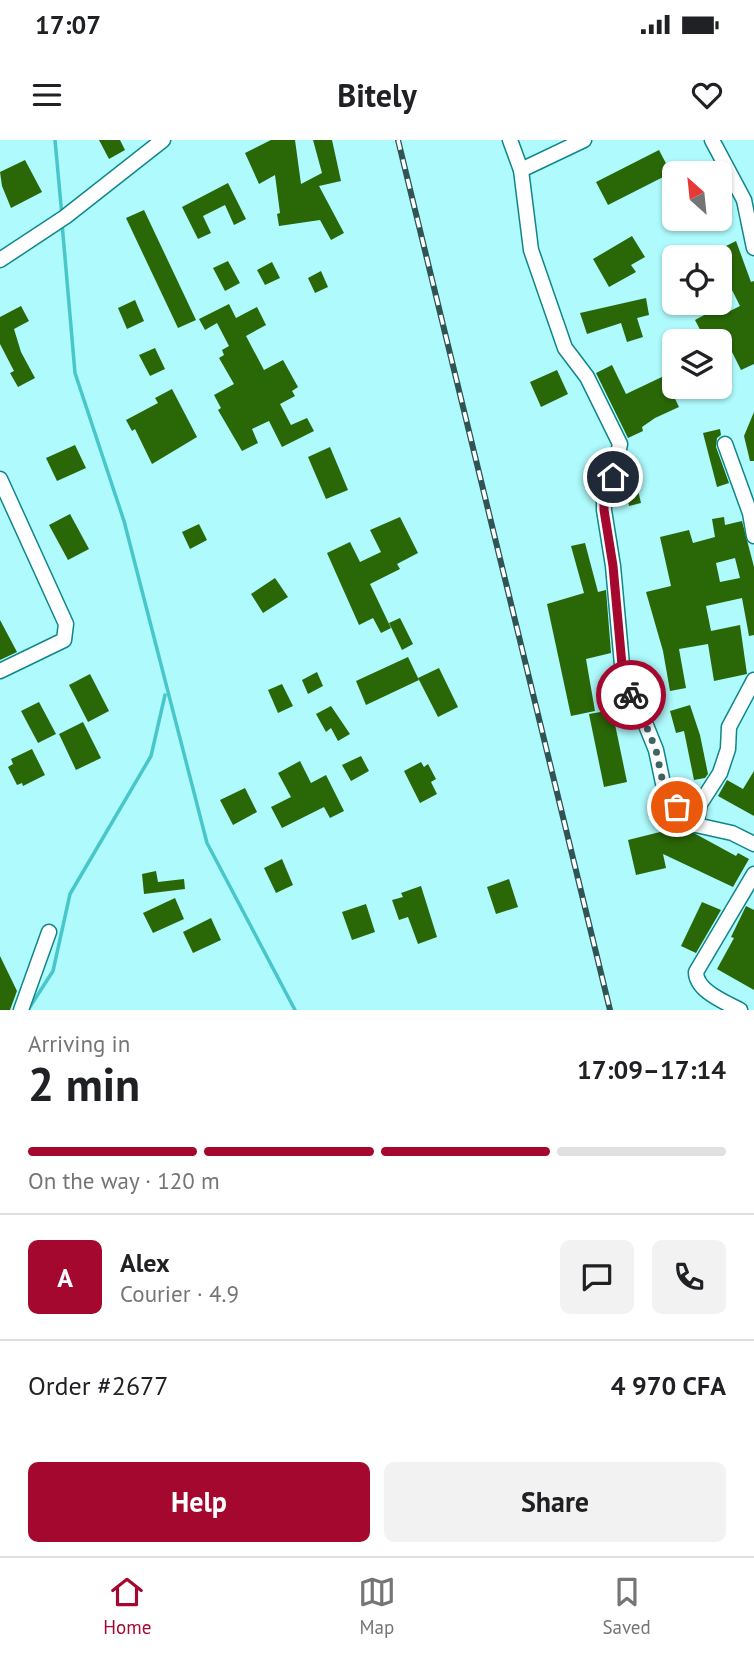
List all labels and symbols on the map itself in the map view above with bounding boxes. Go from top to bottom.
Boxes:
north arrow [662,161,732,231]
pin [583,447,643,507]
courier [596,660,666,730]
pin [647,777,707,837]

